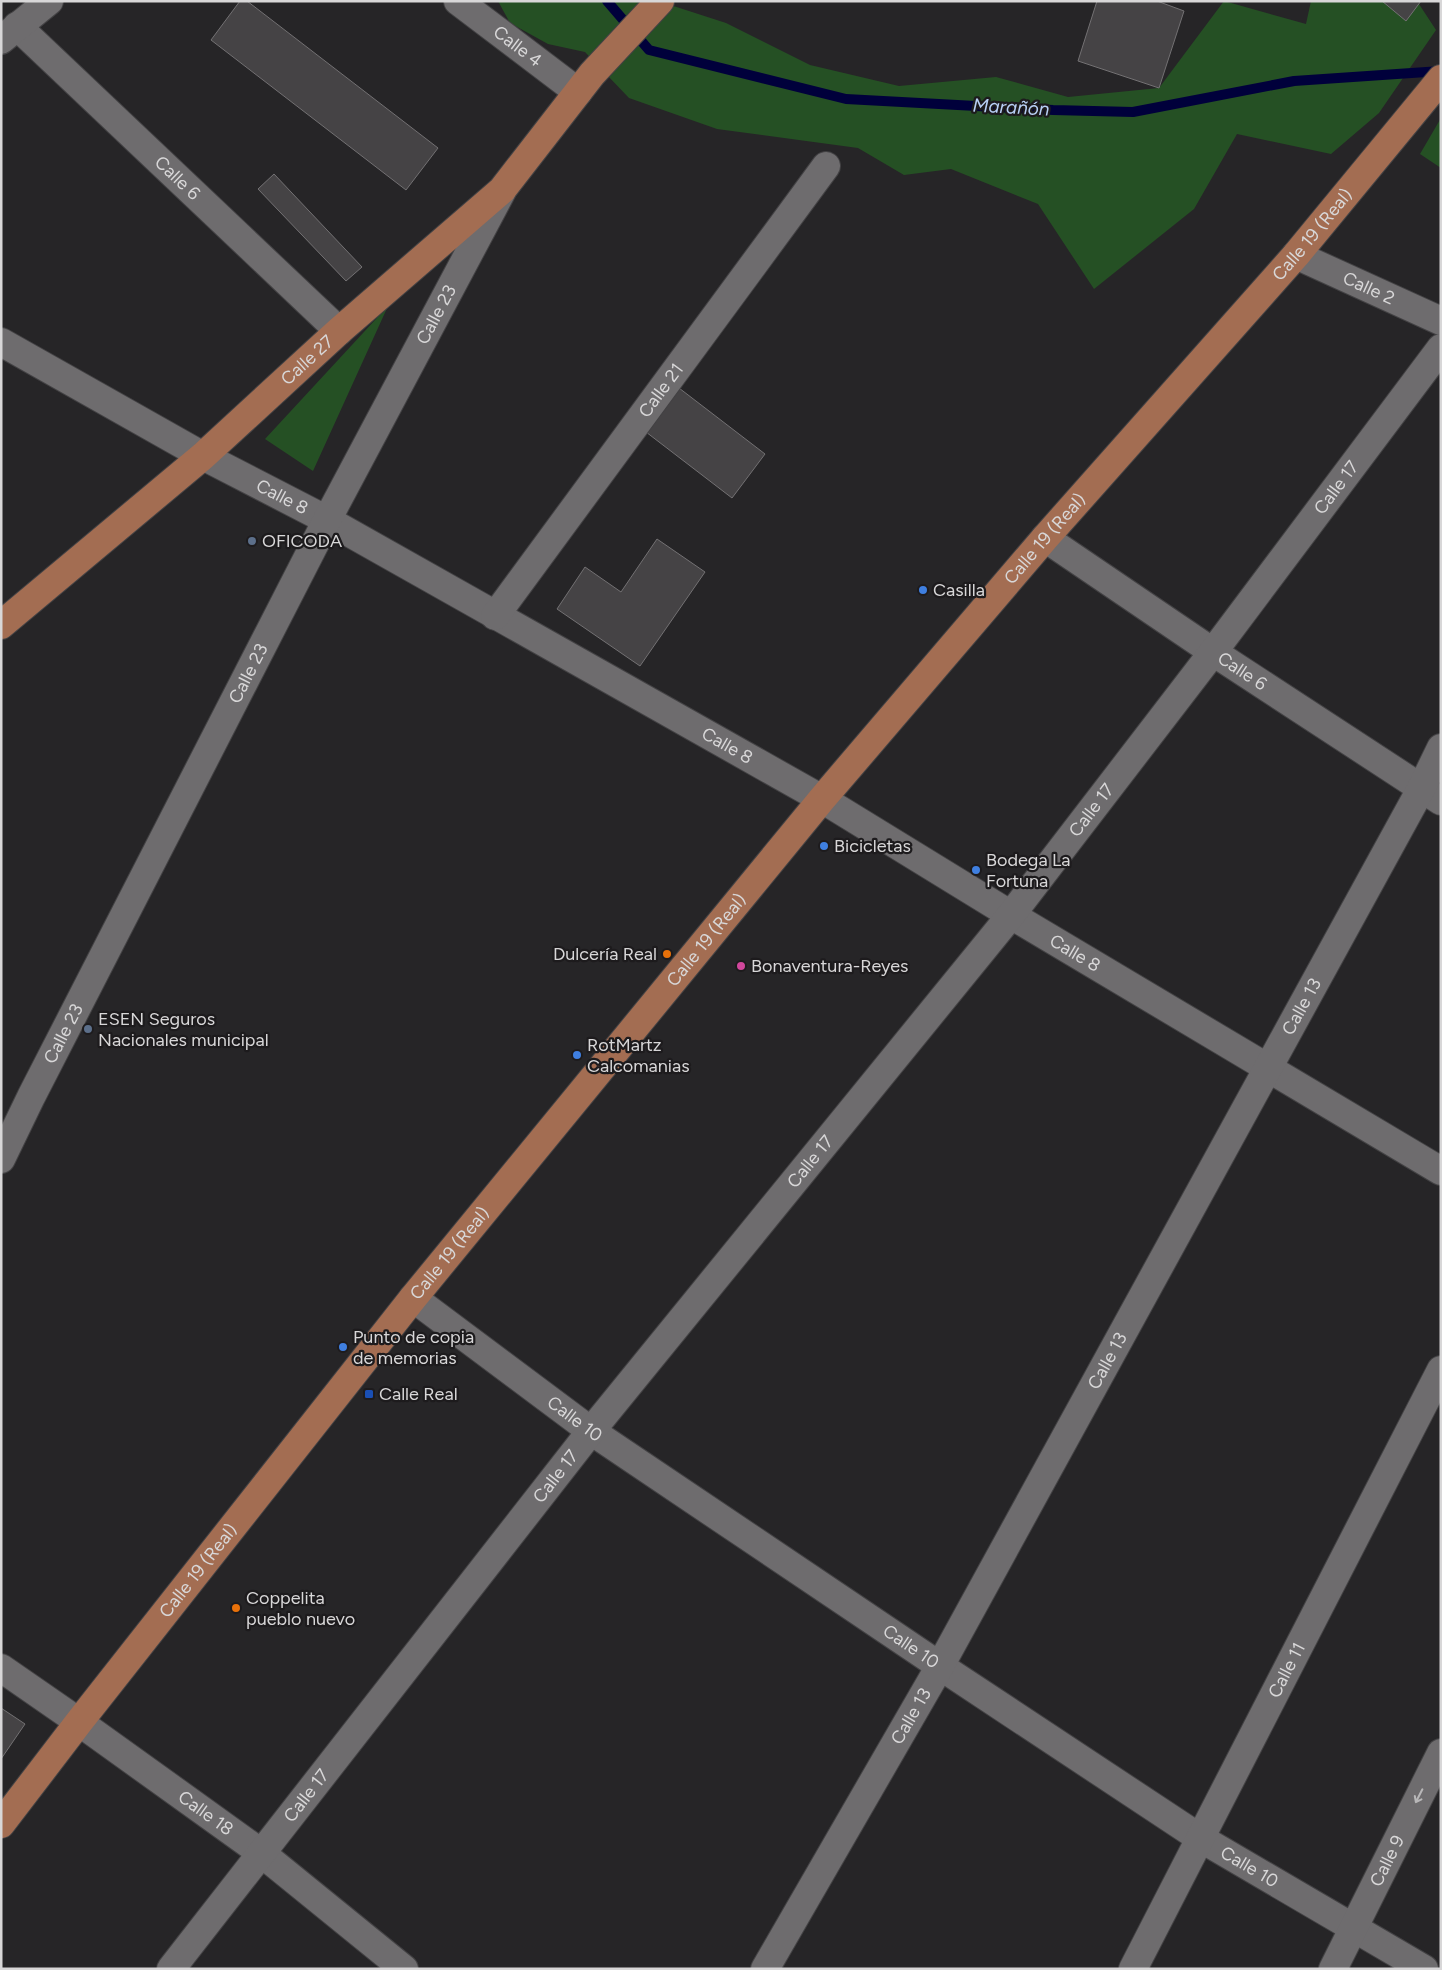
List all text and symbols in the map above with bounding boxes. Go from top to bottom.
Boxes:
street label: Calle 4 [489,21,547,72]
water label: Marañón [972,93,1050,121]
street label: Calle 6 [150,151,205,205]
street label: Calle 19 (Real) [1267,184,1357,285]
street label: Calle 2 [1339,267,1398,309]
street label: Calle 23 [411,281,461,348]
street label: Calle 27 [276,330,339,390]
street label: Calle 21 [634,359,688,422]
street label: Calle 17 [1309,456,1364,519]
street label: Calle 8 [252,474,312,519]
street label: Calle 19 (Real) [999,489,1090,589]
place label: OFICODA [262,530,342,552]
marker: OFICODA [246,535,258,547]
place label: Casilla [933,579,985,601]
marker: Casilla [917,584,929,596]
street label: Calle 23 [224,640,273,707]
street label: Calle 6 [1213,647,1271,695]
street label: Calle 8 [698,722,757,769]
street label: Calle 17 [1064,779,1119,841]
place label: Bicicletas [834,835,911,857]
marker: Bicicletas [818,840,830,852]
place label: Bodega La Fortuna [986,849,1071,892]
marker: Bodega La Fortuna [970,864,982,876]
street label: Calle 19 (Real) [662,889,751,991]
street label: Calle 8 [1046,929,1104,977]
place label: Dulcería Real [553,943,657,965]
marker: Dulcería Real [661,948,673,960]
place label: Bonaventura-Reyes [751,955,909,977]
marker: Bonaventura-Reyes [735,960,747,972]
street label: Calle 13 [1277,974,1326,1039]
street label: Calle 23 [39,1000,88,1067]
place label: ESEN Seguros Nacionales municipal [98,1008,269,1051]
marker: ESEN Seguros Nacionales municipal [82,1023,94,1035]
place label: RotMartz Calcomanias [587,1034,690,1077]
marker: RotMartz Calcomanias [571,1049,583,1061]
street label: Calle 17 [782,1130,838,1192]
street label: Calle 19 (Real) [405,1202,494,1304]
place label: Punto de copia de memorias [353,1326,474,1369]
street label: Calle 13 [1083,1328,1132,1393]
marker: Punto de copia de memorias [337,1341,349,1353]
place label: Calle Real [379,1383,458,1405]
marker: Calle Real [363,1388,375,1400]
street label: Calle 10 [543,1391,607,1447]
street label: Calle 17 [528,1445,583,1507]
street label: Calle 19 (Real) [154,1519,242,1622]
place label: Coppelita pueblo nuevo [246,1587,355,1630]
marker: Coppelita pueblo nuevo [230,1602,242,1614]
street label: Calle 10 [879,1620,943,1673]
street label: Calle 11 [1263,1639,1310,1702]
street label: Calle 13 [886,1684,936,1748]
street label: Calle 17 [279,1764,334,1827]
street label: Calle 18 [174,1786,238,1840]
one-way arrow [1414,1789,1424,1804]
street label: Calle 9 [1365,1831,1409,1890]
street label: Calle 10 [1217,1841,1282,1892]

